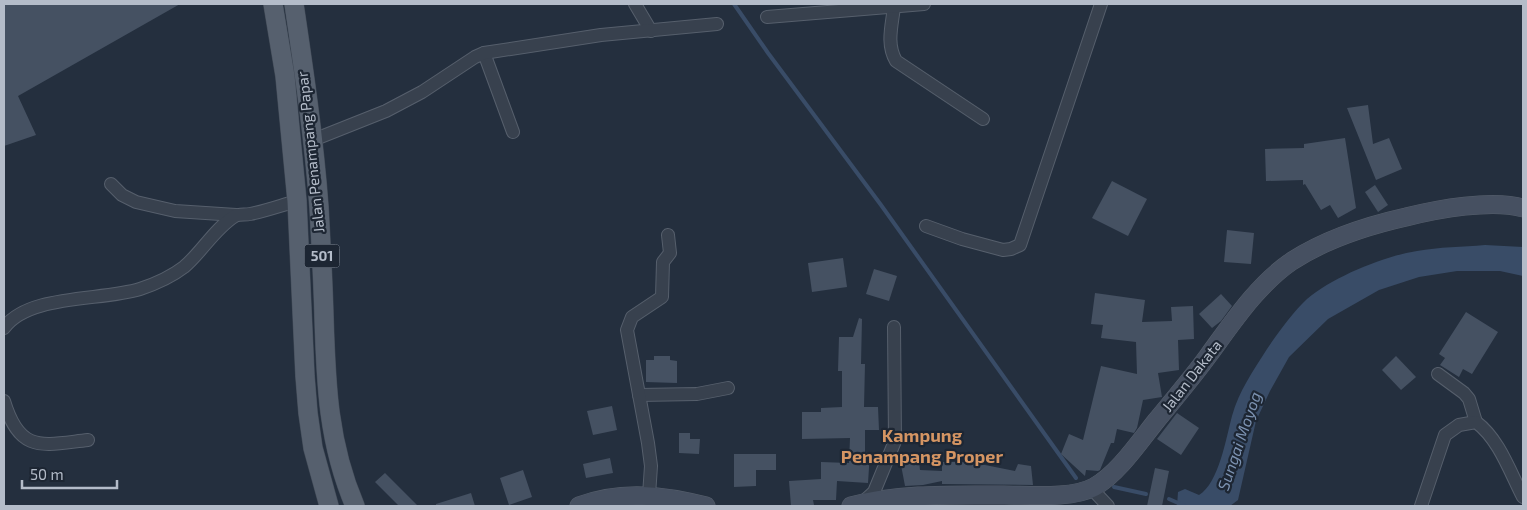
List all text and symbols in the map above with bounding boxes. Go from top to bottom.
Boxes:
street label: Jalan Penampang Papar [293,70,327,234]
road number: 501 [304,245,340,268]
street label: Jalan Dakata [1158,336,1225,415]
water label: Sungai Moyog [1213,389,1265,493]
district label: Kampung Penampang Proper [841,424,1003,467]
scale bar [22,458,118,490]
text: 50 m [30,465,64,483]

